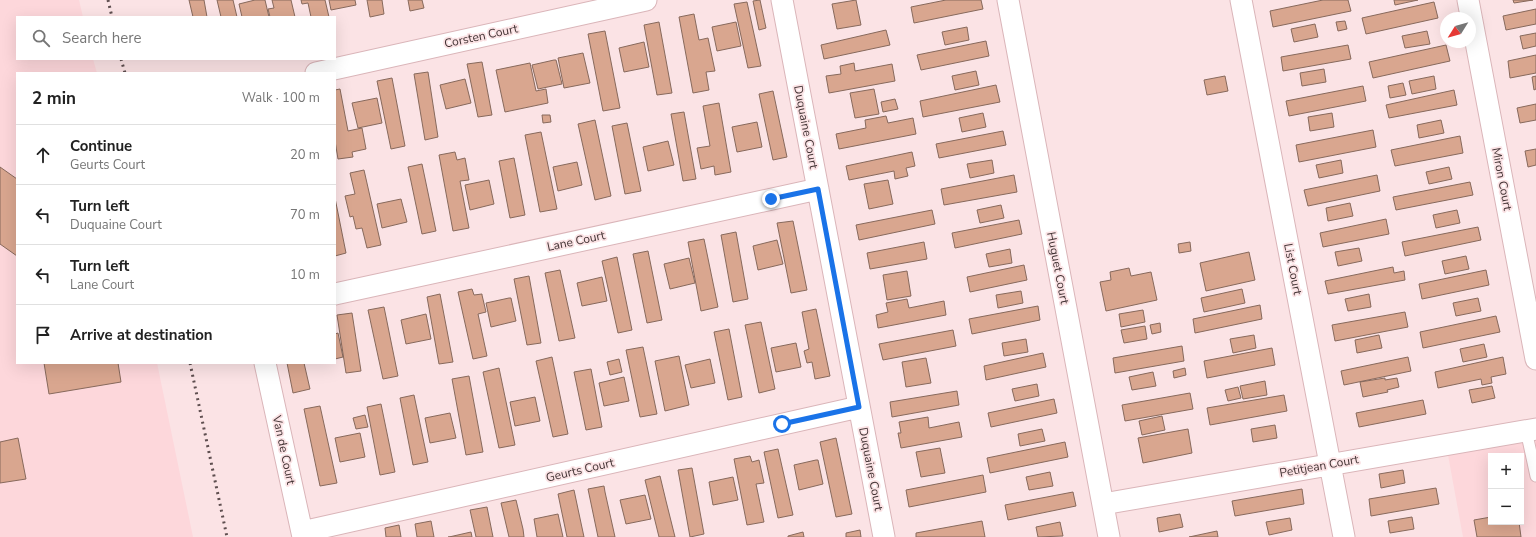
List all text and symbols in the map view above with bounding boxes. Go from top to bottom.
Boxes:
north arrow [1440,12,1476,48]
search box [16,16,336,60]
street label: Corsten Court [443,20,520,52]
icon: search [30,27,52,49]
text: Search here [62,28,142,48]
street label: Duquaine Court [790,84,822,171]
text: 2 min [32,87,76,110]
text: Walk · 100 m [242,89,320,107]
text: Continue [70,136,132,156]
icon: ahead [32,144,54,166]
text: 20 m [290,146,320,164]
street label: Miron Court [1488,146,1516,213]
text: Geurts Court [70,156,145,174]
route end [762,190,780,208]
text: Turn left [70,196,129,216]
icon: left [32,204,54,226]
text: 70 m [290,206,320,224]
text: Duquaine Court [70,216,162,234]
street label: Lane Court [545,227,607,255]
street label: Huguet Court [1043,231,1073,306]
street label: List Court [1280,242,1306,297]
text: Turn left [70,256,129,276]
icon: left [32,264,54,286]
text: 10 m [290,266,320,284]
text: Lane Court [70,276,134,294]
icon: arrive [32,324,54,346]
text: Arrive at destination [70,325,213,345]
street label: Van de Court [269,413,299,487]
route start [773,415,791,433]
street label: Duquaine Court [855,426,887,513]
street label: Petitjean Court [1278,451,1361,481]
map controls [1488,453,1524,525]
button: + [1488,453,1524,489]
street label: Geurts Court [544,454,616,486]
button: − [1488,489,1524,525]

